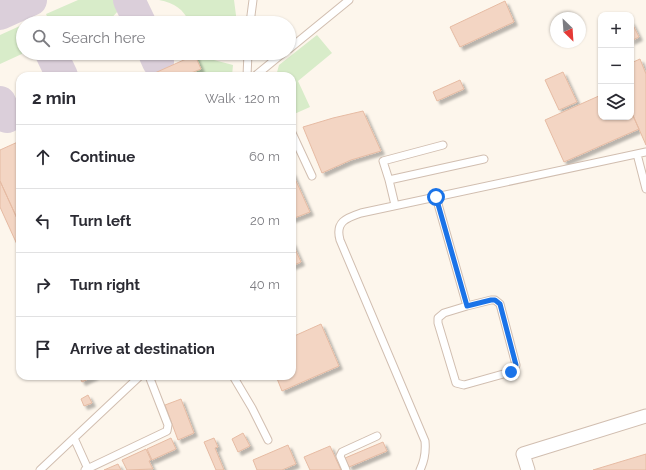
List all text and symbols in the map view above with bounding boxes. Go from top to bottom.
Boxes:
north arrow [550,12,586,48]
map controls [598,12,634,120]
button: + [598,12,634,48]
search box [16,16,296,60]
icon: search [30,27,52,49]
text: Search here [62,29,145,47]
button: − [598,48,634,84]
button: layers [598,84,634,120]
text: 2 min [32,88,76,108]
text: Walk · 120 m [205,91,280,106]
icon: ahead [32,146,54,168]
text: Continue [70,148,135,166]
text: 60 m [249,149,280,164]
route start [427,188,445,206]
icon: left [32,210,54,232]
text: Turn left [70,212,131,230]
text: 20 m [250,213,280,228]
icon: right [32,274,54,296]
text: Turn right [70,276,140,294]
text: 40 m [250,277,280,292]
icon: arrive [32,338,54,360]
text: Arrive at destination [70,340,215,358]
route end [502,363,520,381]

